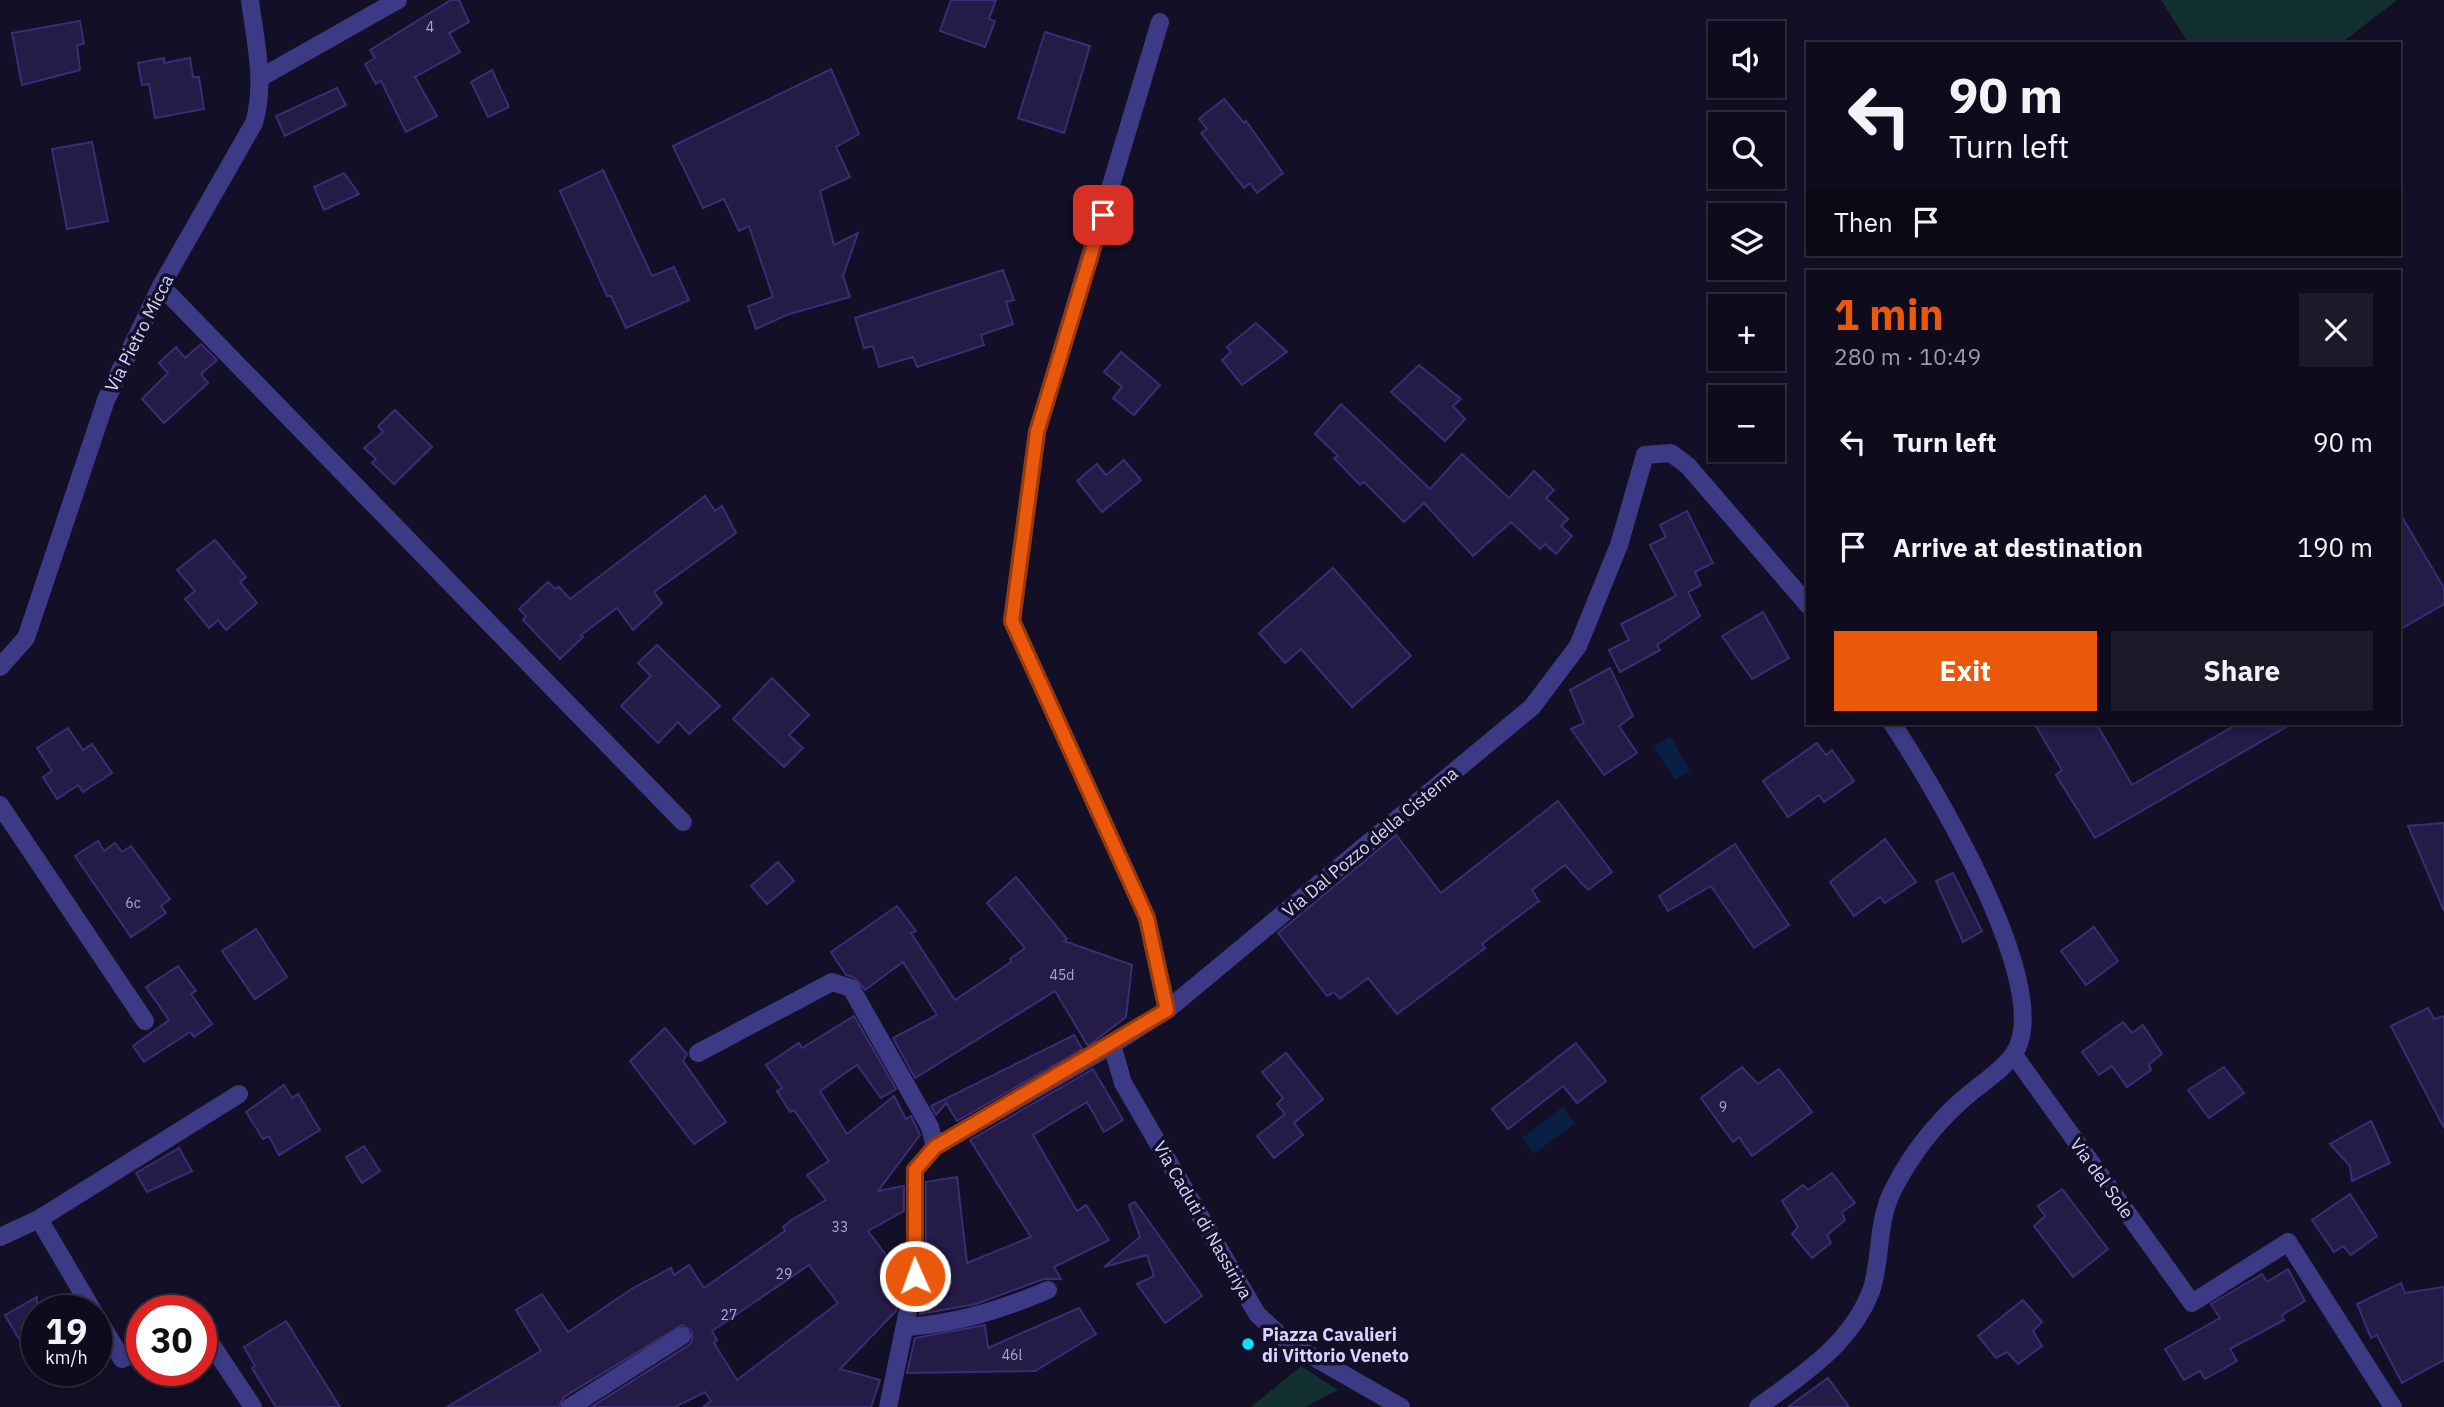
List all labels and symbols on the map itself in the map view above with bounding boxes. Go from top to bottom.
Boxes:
house number: 4 [426,18,434,36]
pin [1073,185,1133,245]
street label: Via Pietro Micca [100,270,179,395]
street label: Via Dal Pozzo della Cisterna [1277,761,1463,922]
house number: 6c [125,894,141,912]
house number: 45d [1050,966,1074,984]
house number: 9 [1719,1098,1727,1116]
street label: Via del Sole [2065,1133,2139,1223]
street label: Via Caduti di Nassiriya [1148,1137,1258,1303]
house number: 33 [832,1218,848,1236]
position arrow [878,1239,952,1313]
house number: 29 [776,1265,792,1283]
speed limit sign: 30 [126,1295,217,1386]
house number: 27 [721,1306,737,1324]
place label: Piazza Cavalieri di Vittorio Veneto [1262,1323,1409,1367]
marker: Piazza Cavalieri di Vittorio Veneto [1240,1336,1256,1352]
house number: 46l [1002,1346,1022,1364]

